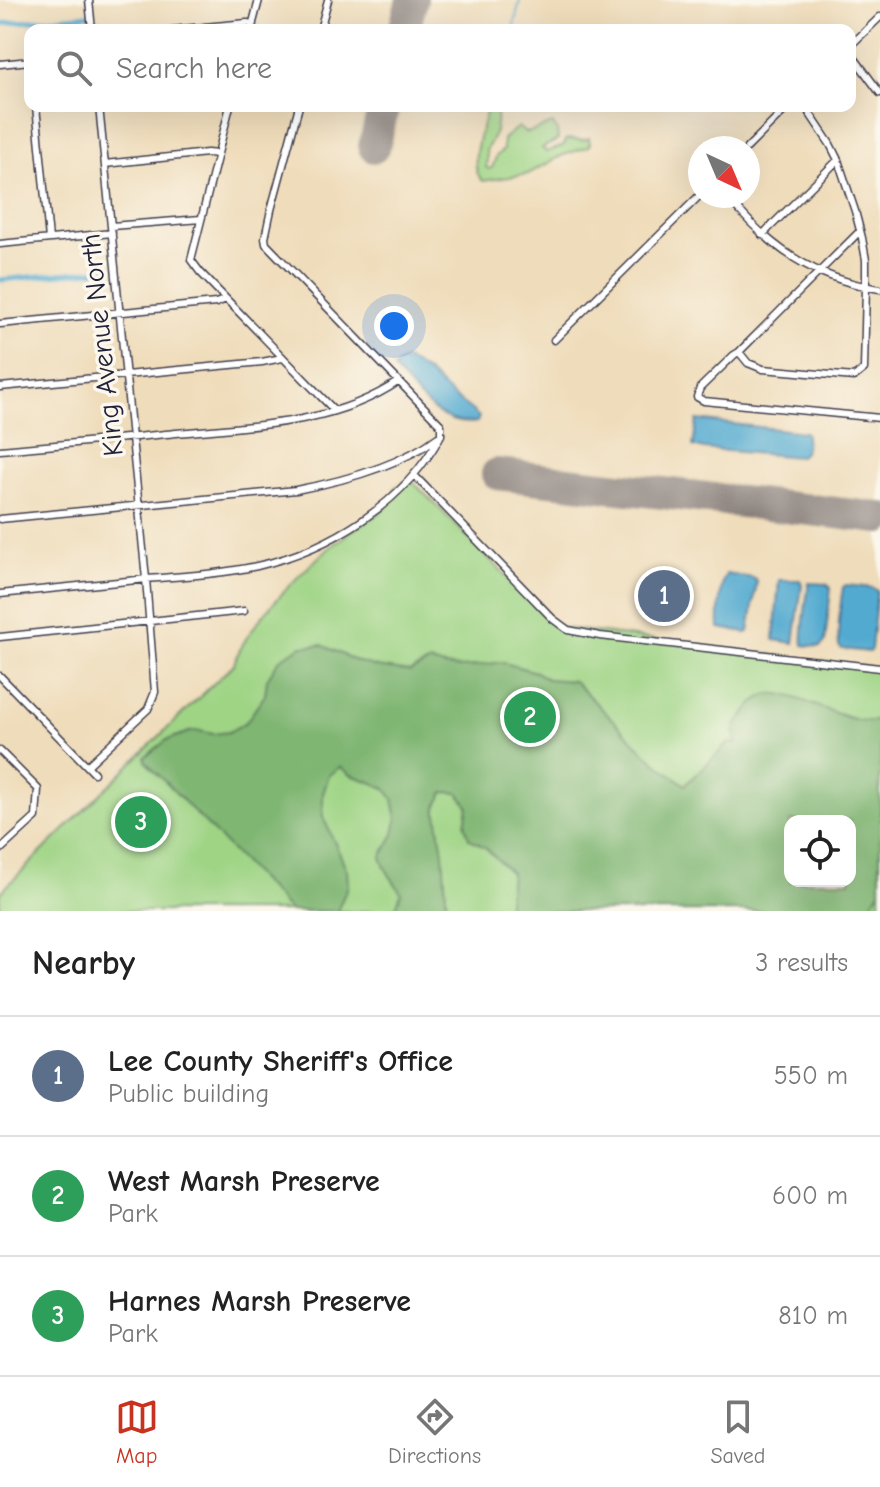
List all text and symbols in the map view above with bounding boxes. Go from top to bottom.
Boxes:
search box [24,24,856,112]
icon: search [52,46,96,90]
text: Search here [116,51,272,86]
north arrow [688,136,760,208]
street label: King Avenue North [74,232,130,458]
your location [374,306,414,346]
pin: 1 [638,566,690,626]
pin: 2 [504,687,556,747]
pin: 3 [115,792,167,852]
map controls [784,815,856,887]
button: locate [784,815,856,887]
text: Nearby [32,943,135,983]
text: 3 results [755,948,848,978]
text: Lee County Sheriff's Office [108,1044,453,1079]
text: 1 [53,1061,63,1091]
text: 550 m [774,1061,848,1091]
text: Public building [108,1079,269,1109]
text: West Marsh Preserve [108,1164,380,1199]
text: 2 [52,1181,64,1211]
text: 600 m [772,1181,848,1211]
text: Park [108,1199,158,1229]
text: Harnes Marsh Preserve [108,1284,411,1319]
text: 3 [52,1301,64,1331]
text: 810 m [778,1301,848,1331]
text: Park [108,1319,158,1349]
tab: Map [115,1395,159,1469]
tab: Directions [388,1395,481,1469]
tab: Saved [710,1395,765,1469]

